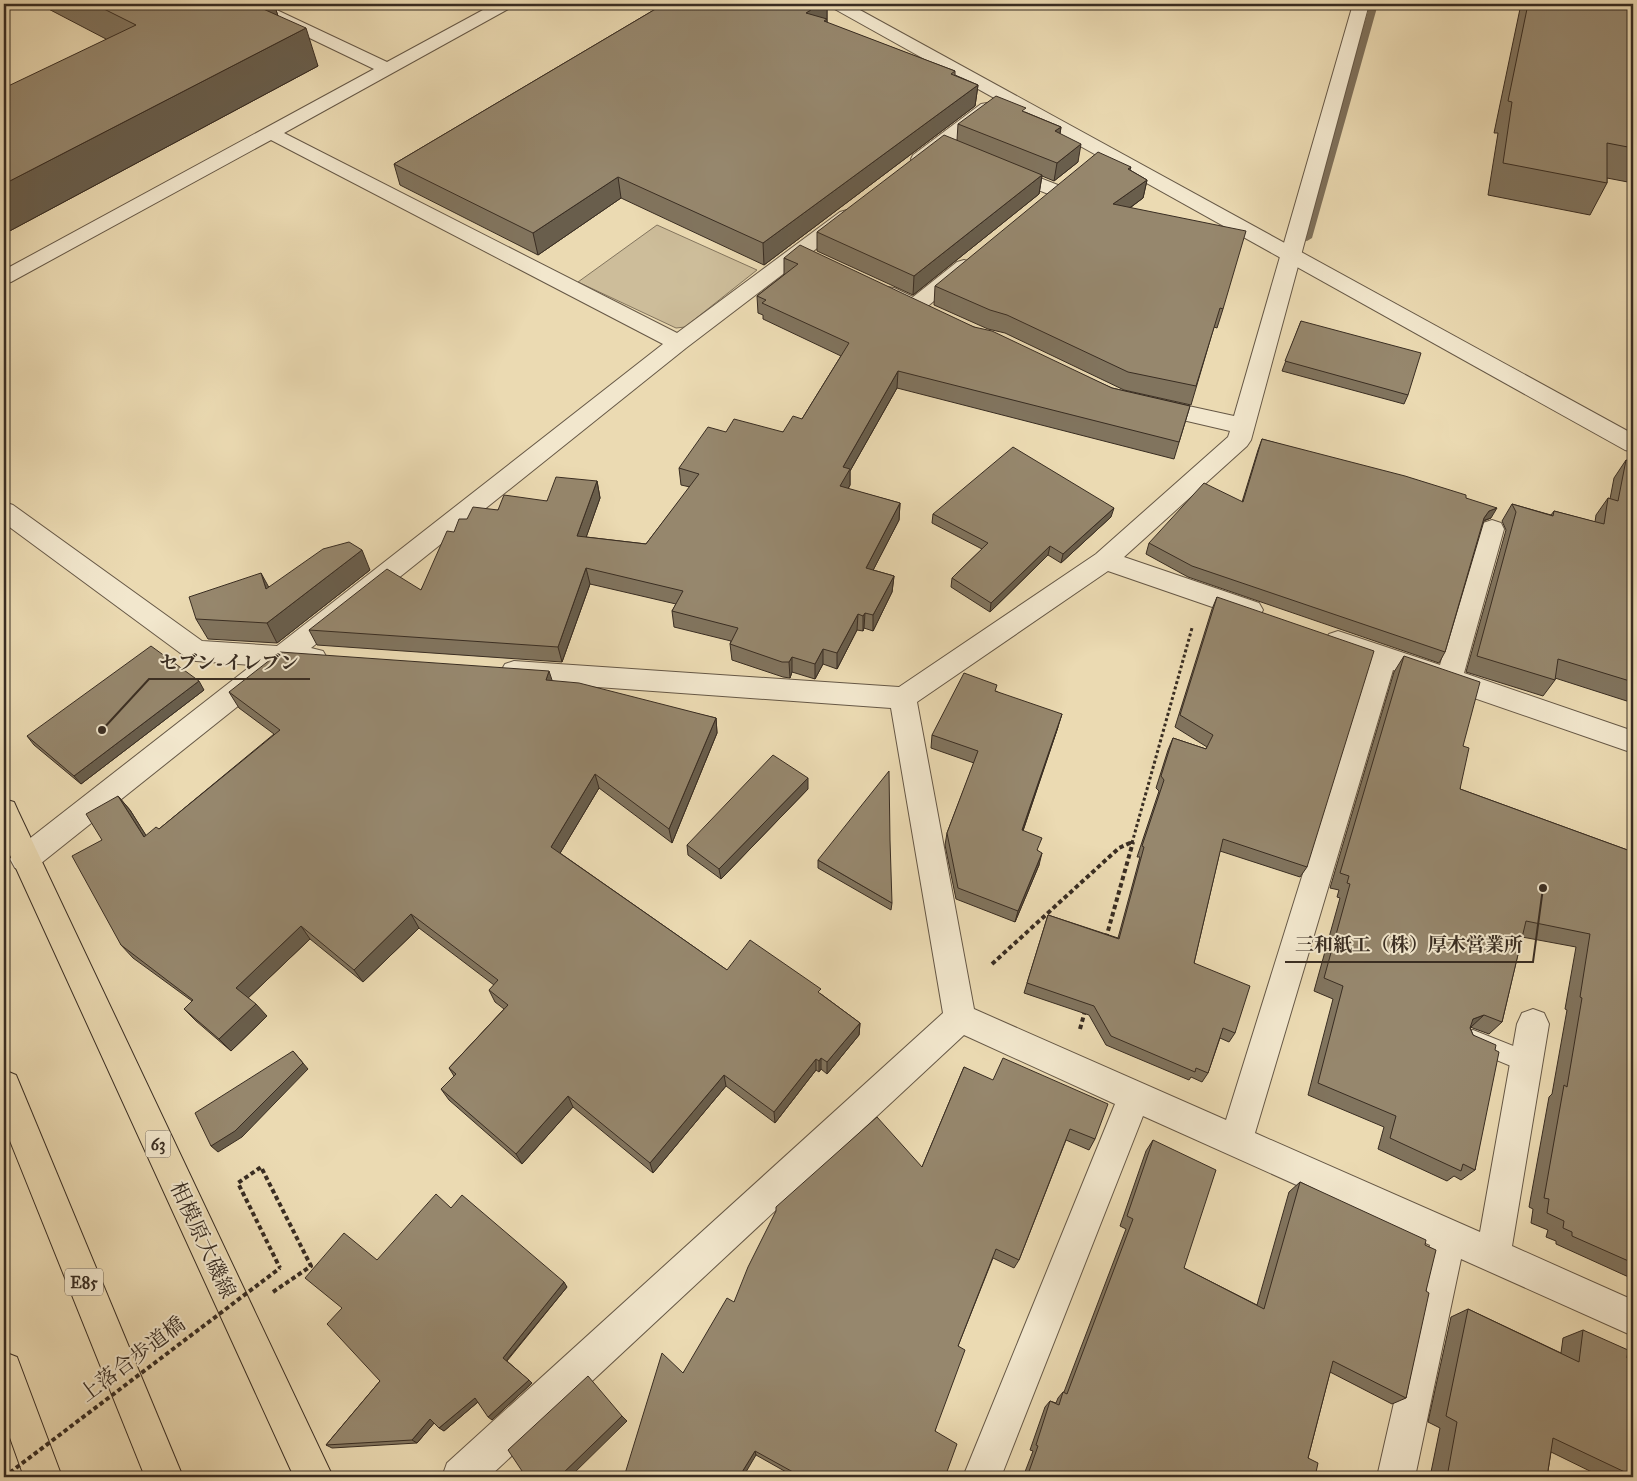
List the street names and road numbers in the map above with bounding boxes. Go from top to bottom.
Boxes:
road number: 63 [146,1130,170,1158]
street label: 相模原大磯線 [165,1177,241,1303]
road number: E85 [65,1268,103,1295]
street label: 上落合歩道橋 [74,1311,190,1407]

